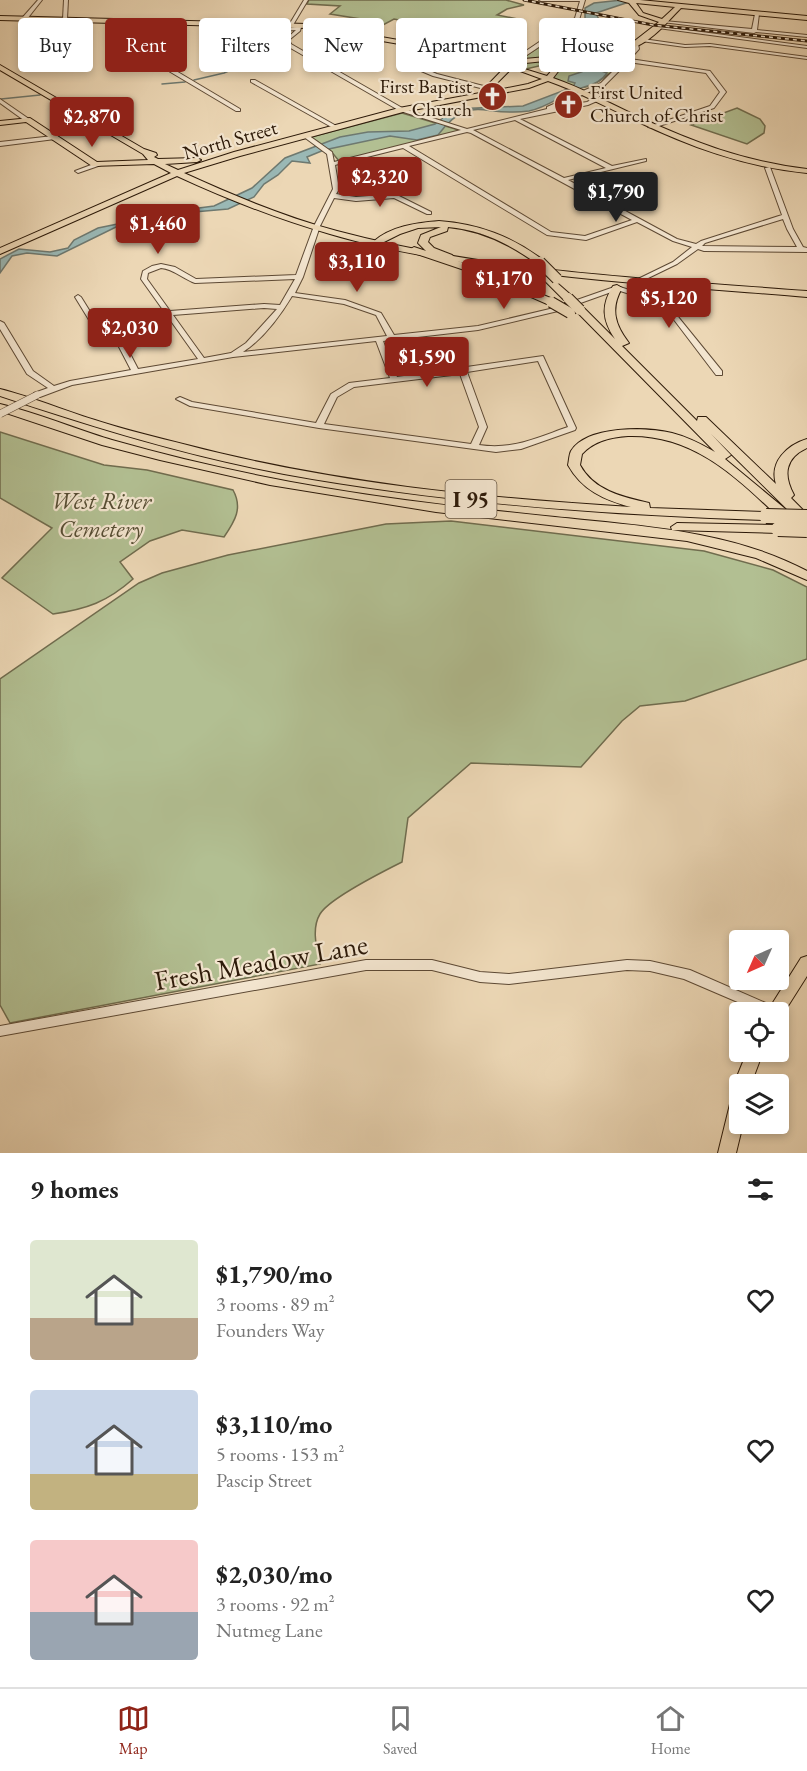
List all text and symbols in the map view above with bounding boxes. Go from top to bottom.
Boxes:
chip: Buy [18,18,93,72]
chip: Rent [105,18,187,72]
chip: Filters [199,18,291,72]
chip: New [303,18,384,72]
chip: Apartment [396,18,527,72]
chip: House [539,18,635,72]
place label: First Baptist Church [379,73,473,122]
place label: First United Church of Christ [590,79,724,128]
church icon: First Baptist Church [477,81,509,113]
church icon: First United Church of Christ [553,88,585,120]
pin: $2,870 [43,97,141,148]
text: $2,870 [64,103,120,129]
street label: North Street [180,114,281,166]
pin: $2,320 [331,157,429,208]
text: $2,320 [352,163,408,189]
pin: $1,790 [567,172,665,223]
text: $1,790 [588,178,644,204]
pin: $1,460 [109,204,207,255]
text: $1,460 [130,210,186,236]
pin: $3,110 [308,242,406,293]
text: $3,110 [329,248,385,274]
pin: $1,170 [455,259,553,310]
text: $1,170 [476,265,532,291]
pin: $5,120 [620,278,718,329]
text: $5,120 [641,284,697,310]
pin: $2,030 [81,308,179,359]
text: $2,030 [102,314,158,340]
pin: $1,590 [378,337,476,388]
text: $1,590 [399,343,455,369]
road number: I 95 [446,480,496,518]
park label: West River Cemetery [51,485,153,544]
street label: Fresh Meadow Lane [151,926,371,998]
north arrow [729,930,789,990]
map controls [729,930,789,1134]
button: locate [729,1002,789,1062]
button: layers [729,1074,789,1134]
text: 9 homes [30,1172,119,1206]
icon: filters [744,1173,777,1206]
text: $1,790/mo [216,1257,332,1291]
icon: home [78,1264,150,1336]
icon: heart [744,1284,777,1317]
text: 3 rooms · 89 m² [216,1291,335,1317]
text: Founders Way [216,1317,325,1343]
text: $3,110/mo [216,1407,332,1441]
icon: home [78,1414,150,1486]
icon: heart [744,1434,777,1467]
text: 5 rooms · 153 m² [216,1441,344,1467]
text: Pascip Street [216,1467,312,1493]
text: $2,030/mo [216,1557,332,1591]
icon: home [78,1564,150,1636]
icon: heart [744,1584,777,1617]
text: 3 rooms · 92 m² [216,1591,335,1617]
text: Nutmeg Lane [216,1617,323,1643]
tab: Map [117,1702,150,1759]
tab: Saved [383,1702,417,1759]
tab: Home [651,1702,690,1759]

